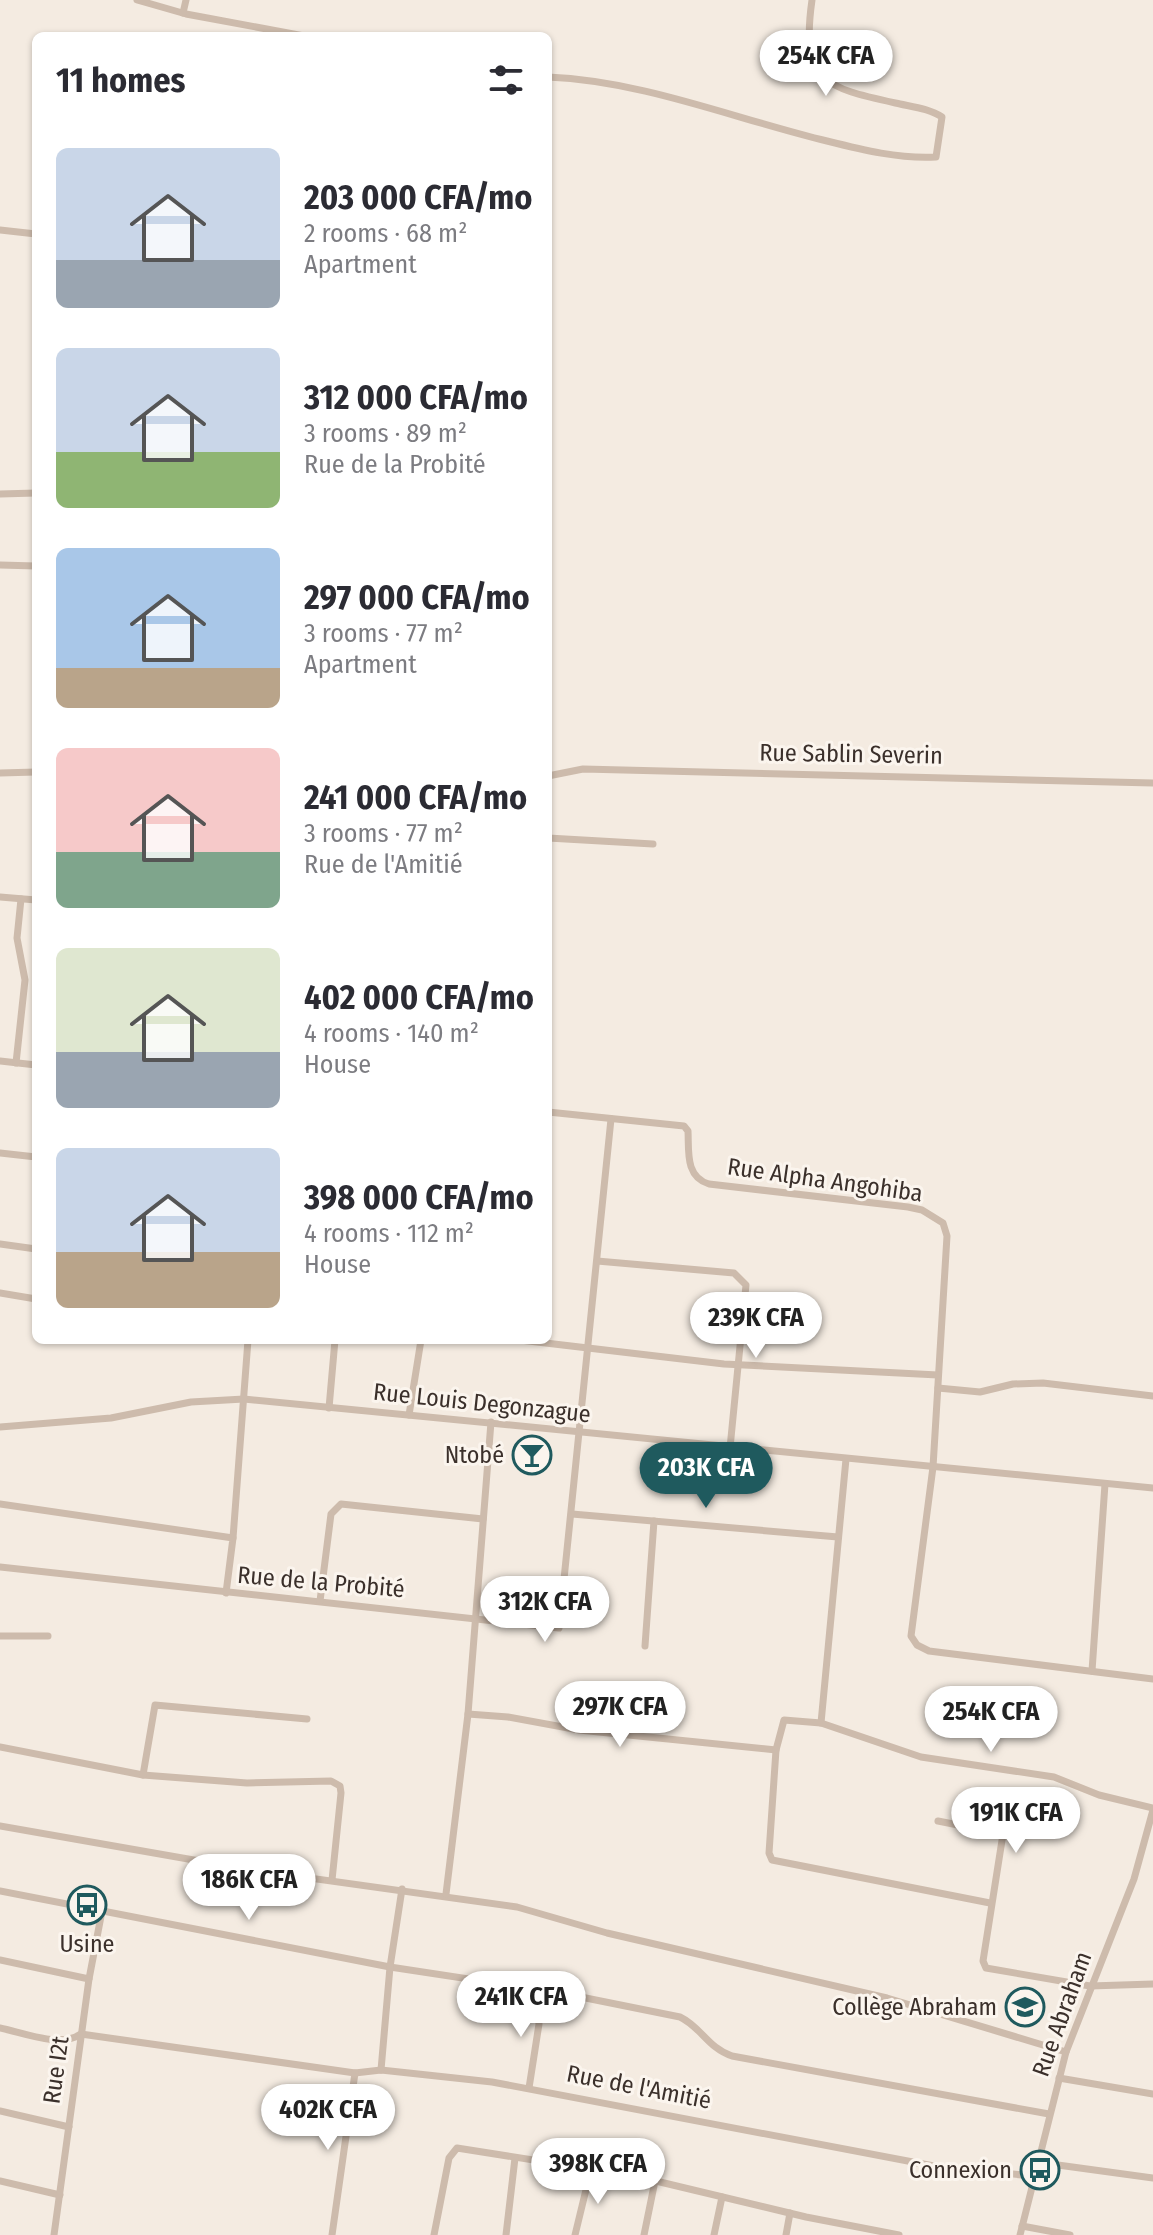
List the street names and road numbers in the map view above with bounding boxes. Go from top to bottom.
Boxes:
street label: Rue Sablin Severin [759,738,943,770]
street label: Rue Alpha Angohiba [726,1152,924,1208]
street label: Rue Louis Degonzague [372,1378,592,1428]
street label: Rue de la Probité [236,1561,406,1603]
street label: Rue Abraham [1026,1948,1098,2080]
street label: Rue I2t [37,2034,75,2106]
street label: Rue de l'Amitié [564,2059,714,2115]

